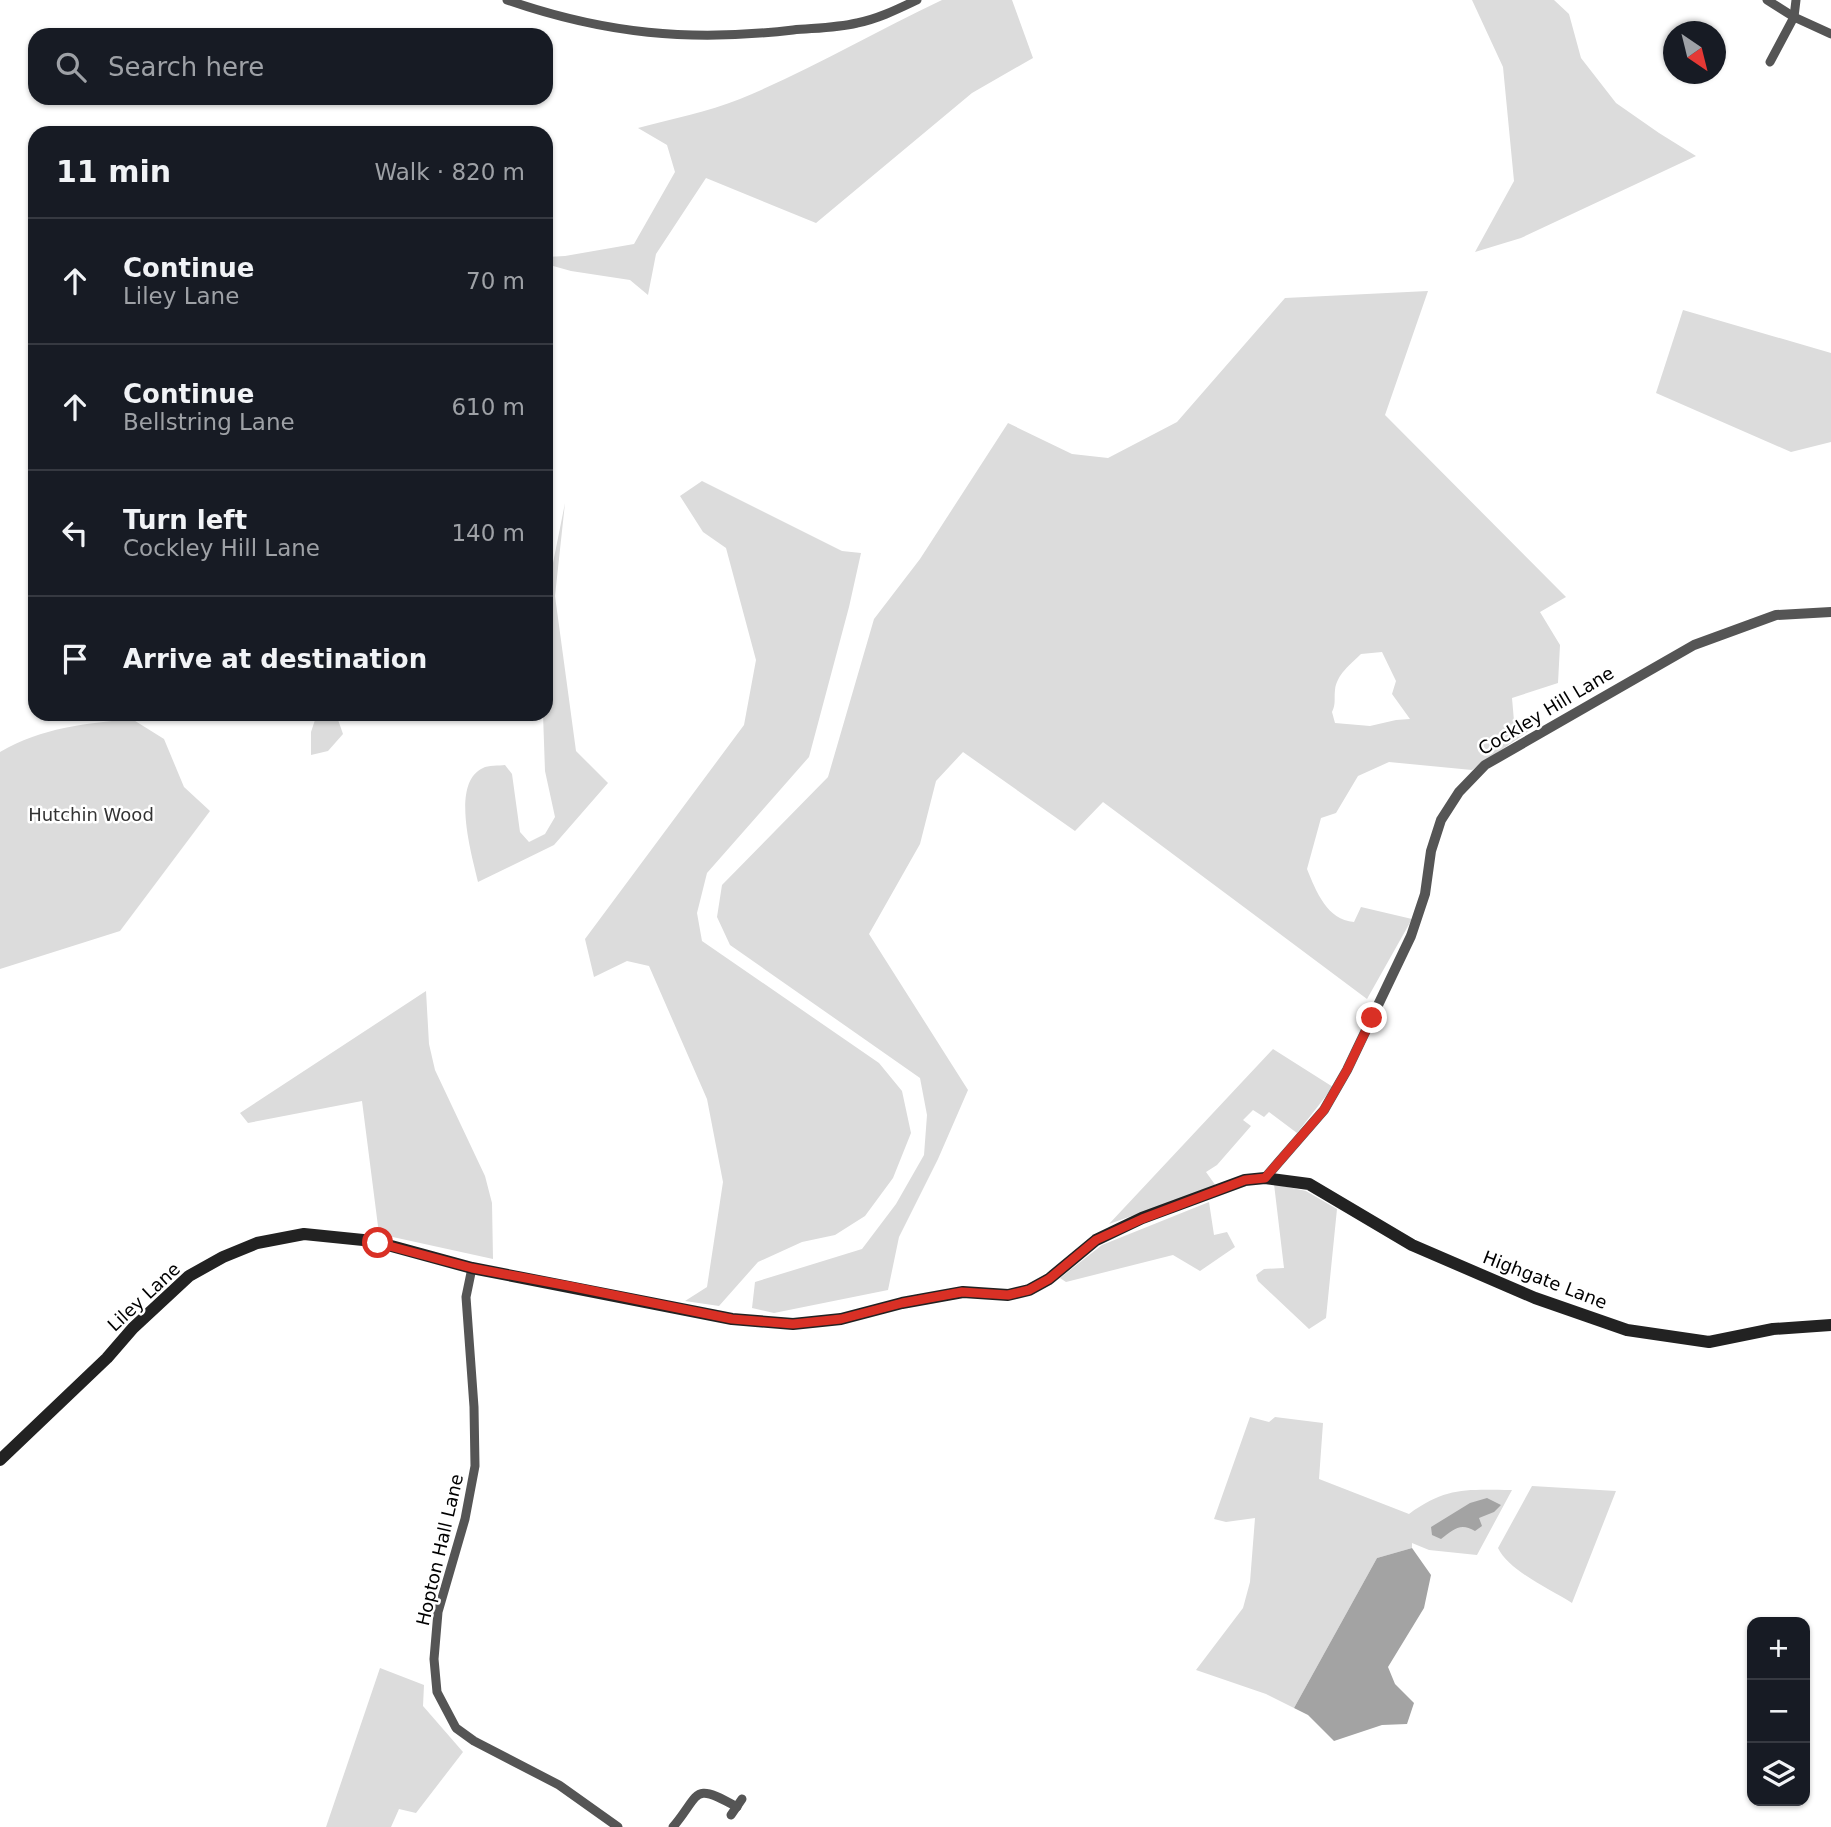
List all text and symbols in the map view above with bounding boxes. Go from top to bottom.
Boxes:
north arrow [1663,21,1726,84]
search box [28,28,553,105]
icon: search [52,48,90,86]
text: Search here [108,52,264,82]
text: 11 min [56,154,171,189]
text: Walk · 820 m [374,159,525,185]
text: Continue [123,253,254,283]
icon: ahead [56,262,94,300]
text: 70 m [466,268,525,294]
text: Liley Lane [123,283,239,309]
text: Continue [123,379,254,409]
icon: ahead [56,388,94,426]
text: 610 m [451,394,525,420]
text: Bellstring Lane [123,409,295,435]
text: Turn left [123,505,247,535]
icon: left [56,514,94,552]
text: 140 m [451,520,525,546]
text: Cockley Hill Lane [123,535,320,561]
icon: arrive [56,640,94,678]
text: Arrive at destination [123,644,427,674]
street label: Cockley Hill Lane [1474,662,1617,759]
park label: Hutchin Wood [28,804,154,825]
route end [1356,1002,1387,1033]
route start [362,1227,393,1258]
street label: Highgate Lane [1480,1246,1610,1313]
street label: Liley Lane [103,1258,184,1335]
street label: Hopton Hall Lane [412,1472,467,1628]
map controls [1747,1617,1810,1806]
button: + [1747,1617,1810,1680]
button: − [1747,1680,1810,1743]
button: layers [1747,1743,1810,1806]

